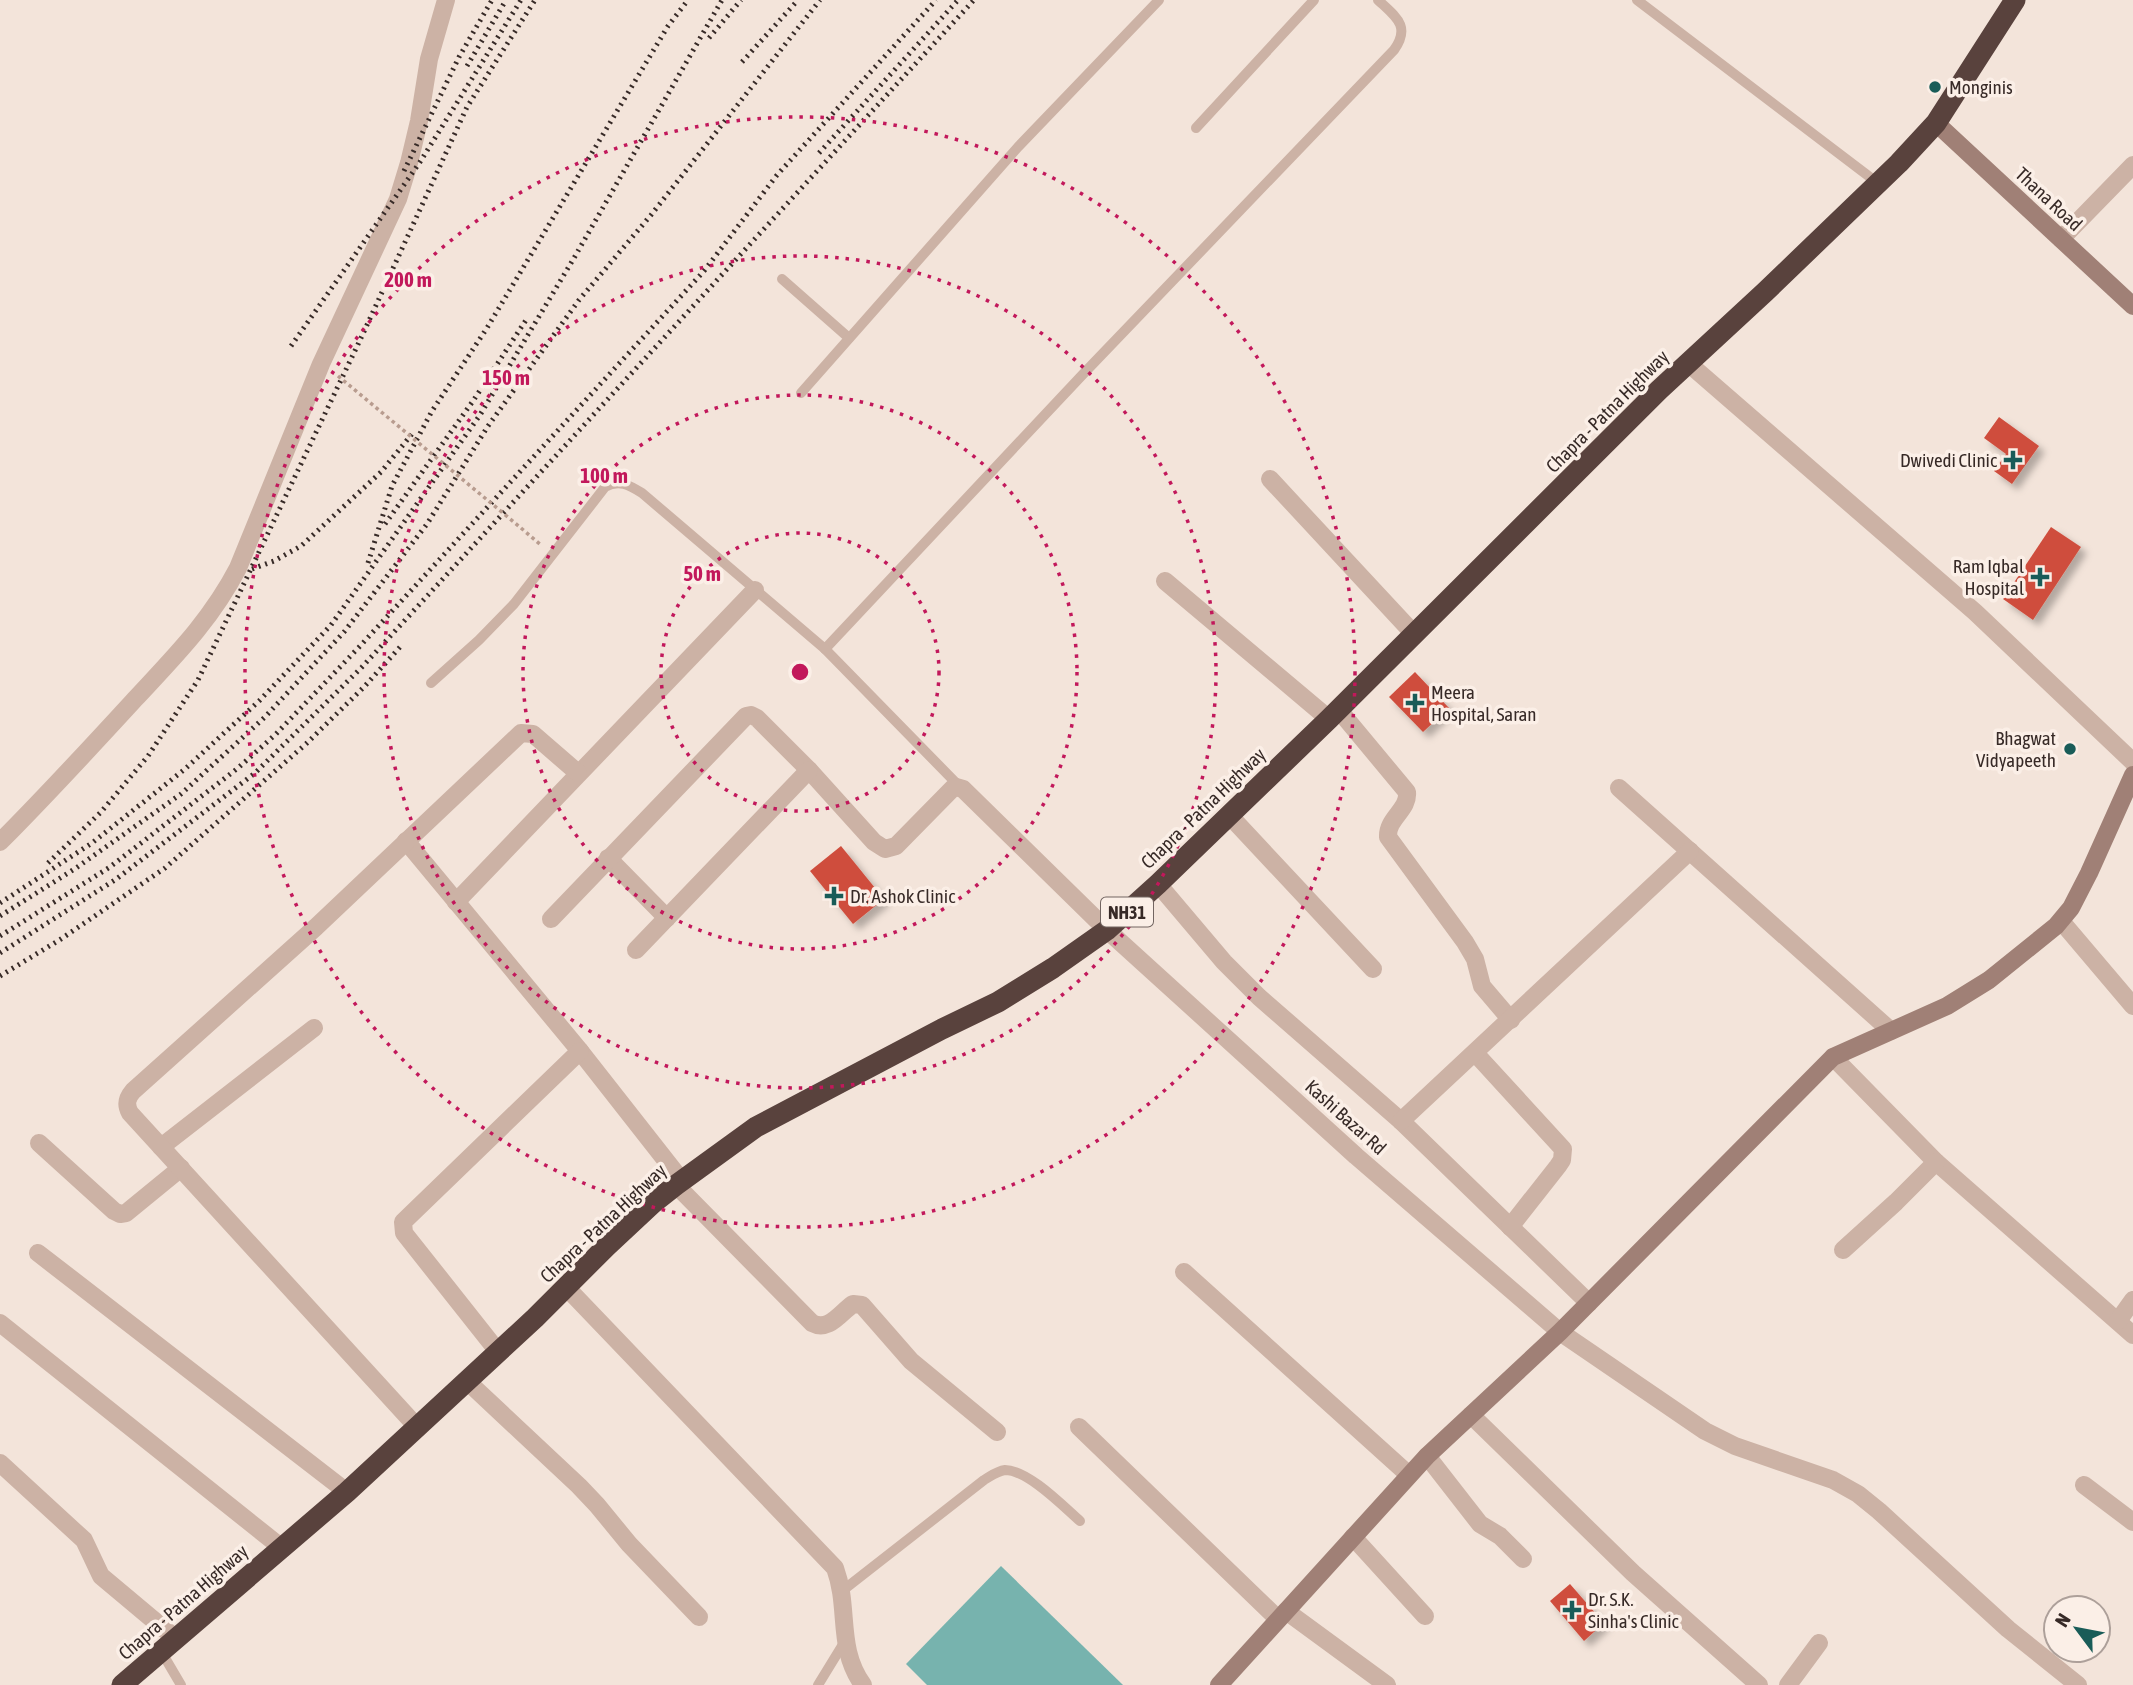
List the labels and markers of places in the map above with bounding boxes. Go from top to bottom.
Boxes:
place label: Monginis [1949,76,2013,98]
marker: Monginis [1927,79,1943,95]
place label: Dwivedi Clinic [1900,449,1998,471]
marker: Dwivedi Clinic [2003,450,2023,470]
place label: Ram Iqbal Hospital [1953,555,2024,599]
marker: Ram Iqbal Hospital [2030,567,2050,587]
centre of rings [788,660,812,684]
place label: Meera Hospital, Saran [1431,681,1536,725]
marker: Meera Hospital, Saran [1405,693,1425,713]
place label: Bhagwat Vidyapeeth [1976,727,2056,771]
marker: Bhagwat Vidyapeeth [2062,741,2078,757]
place label: Dr. Ashok Clinic [850,885,956,907]
marker: Dr. Ashok Clinic [824,886,844,906]
place label: Dr. S.K. Sinha's Clinic [1588,1588,1680,1632]
marker: Dr. S.K. Sinha's Clinic [1562,1600,1582,1620]

